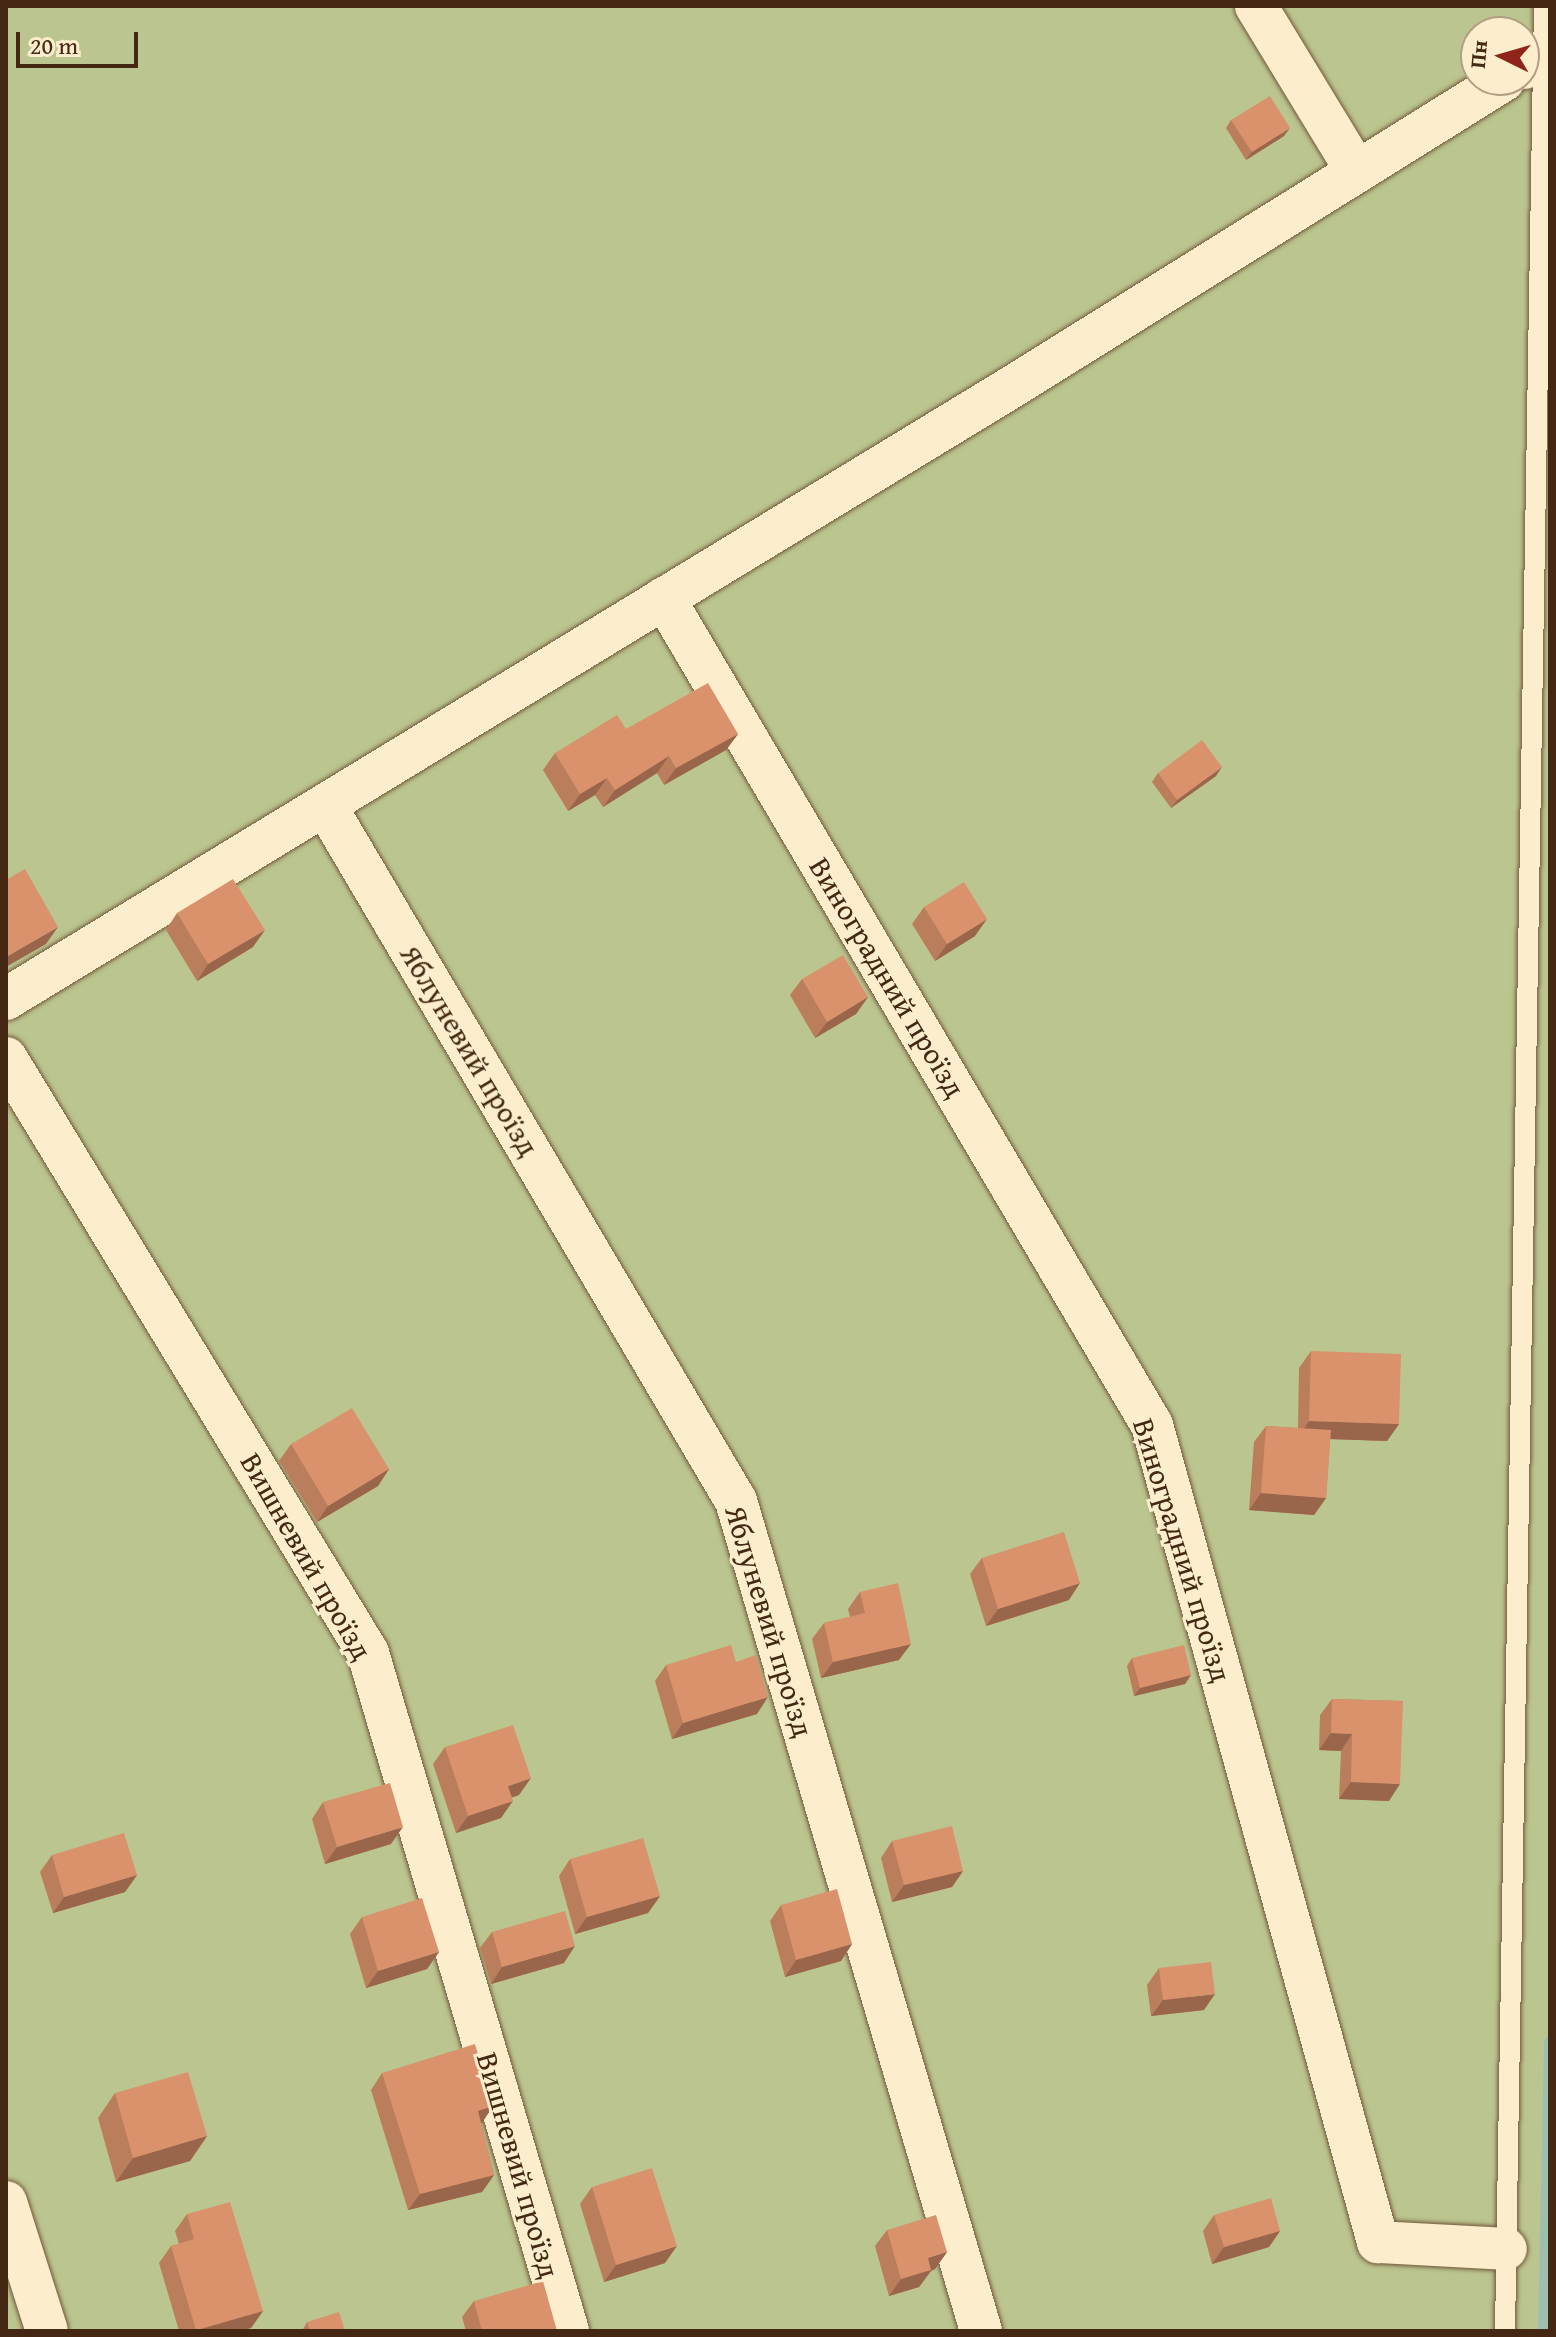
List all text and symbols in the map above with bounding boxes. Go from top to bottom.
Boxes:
scale bar [20,16,142,66]
north arrow [1460,16,1540,96]
text: 20 m [30,28,78,63]
text: Пн [1461,39,1495,70]
street label: Виноградний проїзд [802,850,974,1104]
street label: Яблуневий проїзд [393,938,547,1162]
street label: Виноградний проїзд [1126,1414,1240,1686]
street label: Вишневий проїзд [233,1446,381,1666]
street label: Яблуневий проїзд [718,1501,822,1741]
street label: Вишневий проїзд [470,2048,568,2282]

